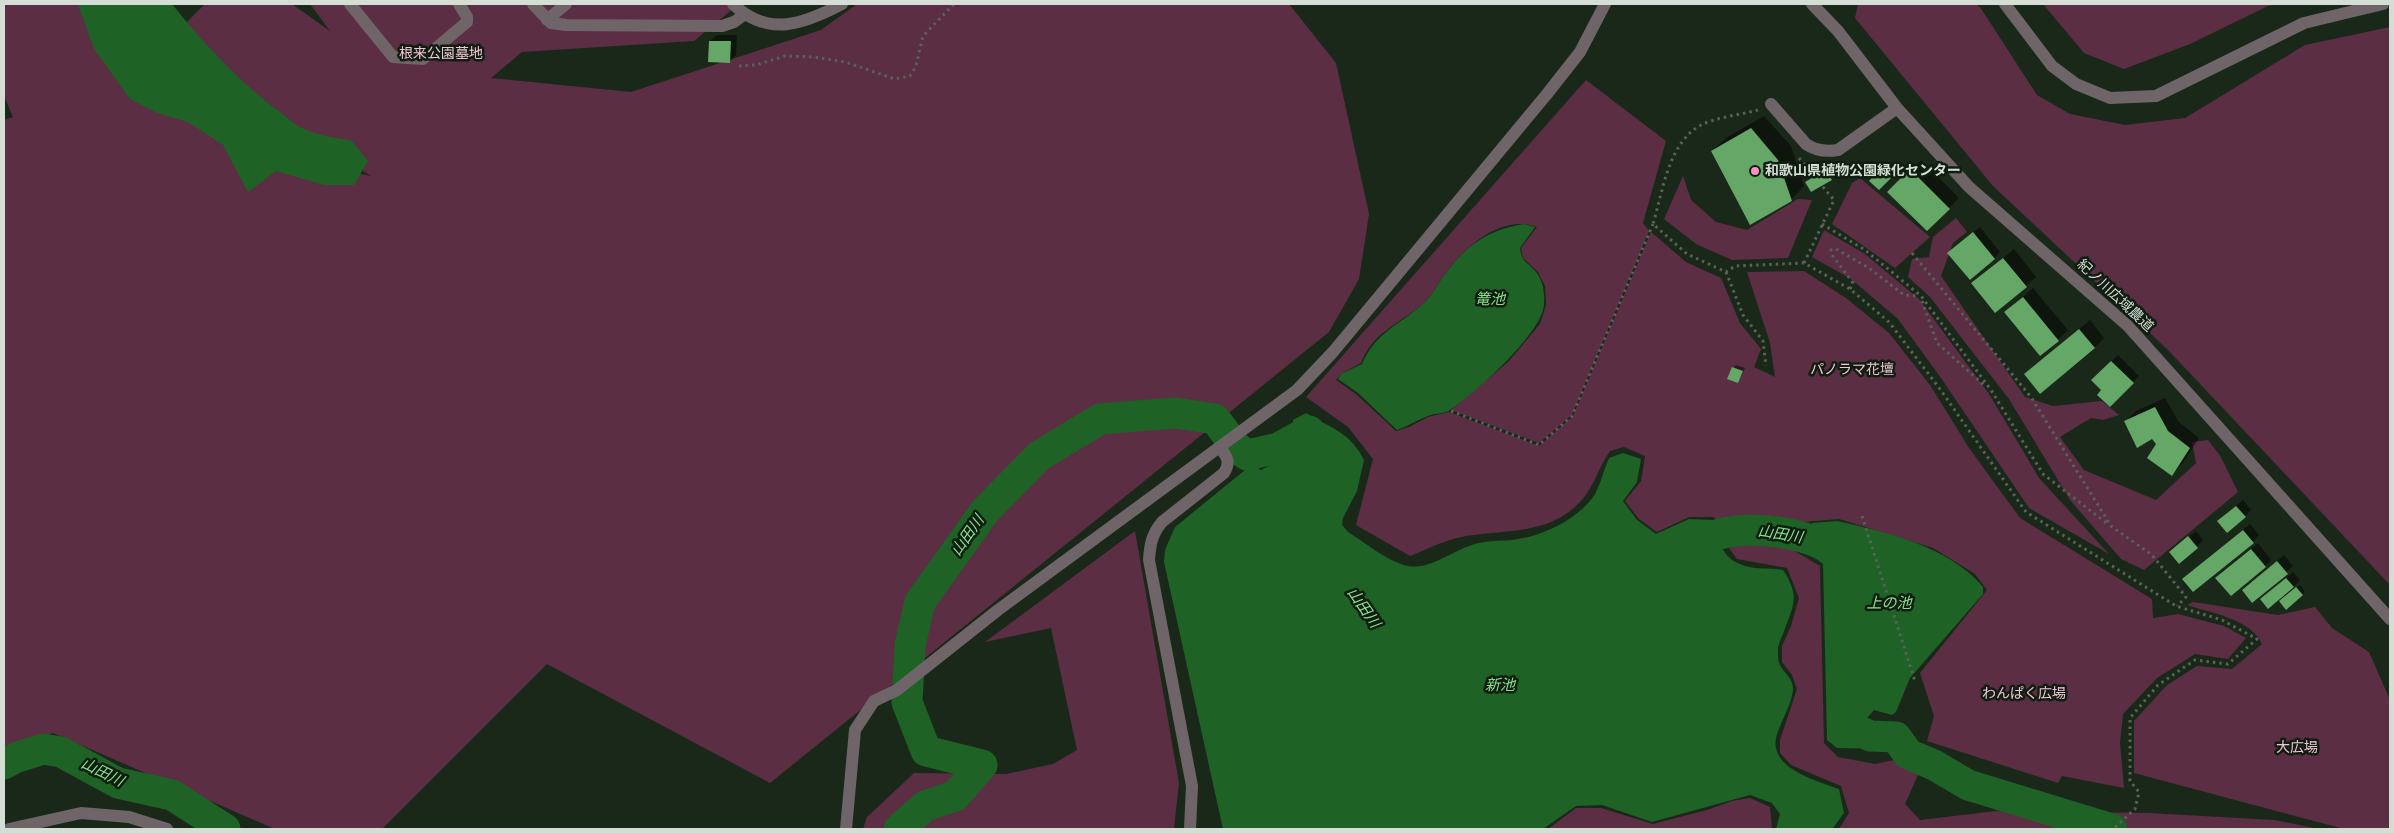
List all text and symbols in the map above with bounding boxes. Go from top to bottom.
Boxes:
park label: 根来公園墓地 [399,46,483,62]
place label: 和歌山県植物公園緑化センター [1765,163,1961,179]
marker: 和歌山県植物公園緑化センター [1749,165,1761,177]
street label: 紀ノ川広域農道 [2073,256,2157,336]
water label: 篭池 [1475,291,1505,309]
park label: パノラマ花壇 [1810,362,1894,378]
water label: 山田川 [948,512,988,560]
water label: 山田川 [1756,523,1804,547]
water label: 山田川 [1343,584,1383,632]
water label: 上の池 [1867,595,1911,613]
water label: 新池 [1485,677,1515,695]
park label: わんぱく広場 [1982,686,2066,702]
park label: 大広場 [2276,740,2318,756]
water label: 山田川 [78,755,126,791]

